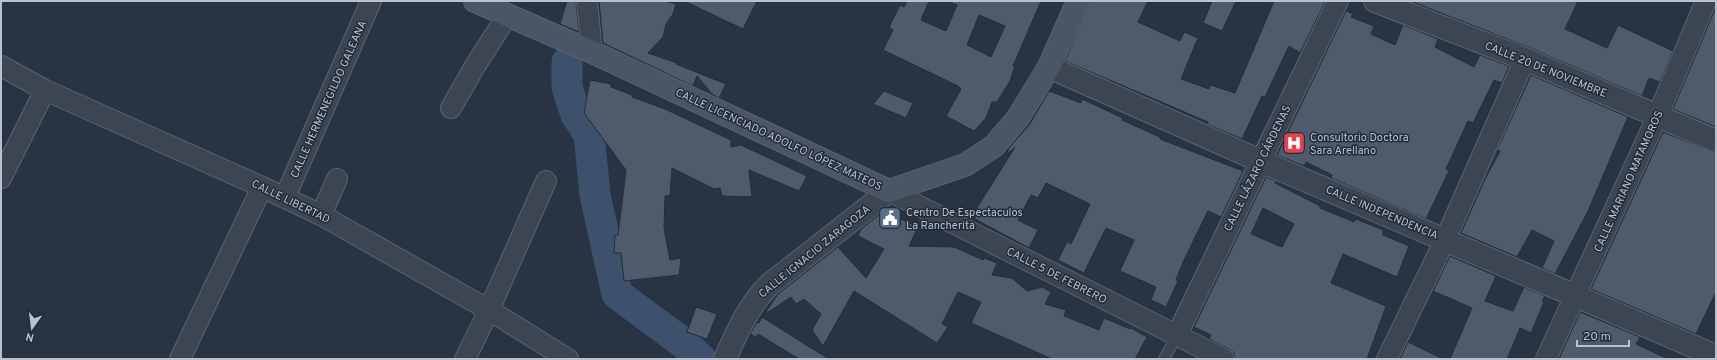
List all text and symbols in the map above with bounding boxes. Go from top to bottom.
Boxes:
street label: CALLE HERMENEGILDO GALEANA [288,18,370,180]
street label: CALLE 20 DE NOVIEMBRE [1483,39,1609,101]
street label: CALLE LICENCIADO ADOLFO LÓPEZ MATEOS [673,85,884,194]
street label: CALLE LÁZARO CÁRDENAS [1220,103,1295,234]
street label: CALLE MARIANO MATAMOROS [1591,109,1666,254]
hospital icon: Consultorio Doctora Sara Arellano [1281,130,1307,156]
place label: Consultorio Doctora Sara Arellano [1310,131,1409,158]
street label: CALLE LIBERTAD [249,177,332,227]
street label: CALLE INDEPENDENCIA [1323,183,1440,243]
street label: CALLE IGNACIO ZARAGOZA [756,202,873,301]
public building icon: Centro De Espectaculos La Rancherita [877,205,903,231]
place label: Centro De Espectaculos La Rancherita [906,206,1023,233]
street label: CALLE 5 DE FEBRERO [1004,245,1109,307]
north arrow [12,308,52,348]
scale bar [1577,322,1629,348]
text: N [24,329,35,344]
text: 20 m [1583,329,1611,345]

